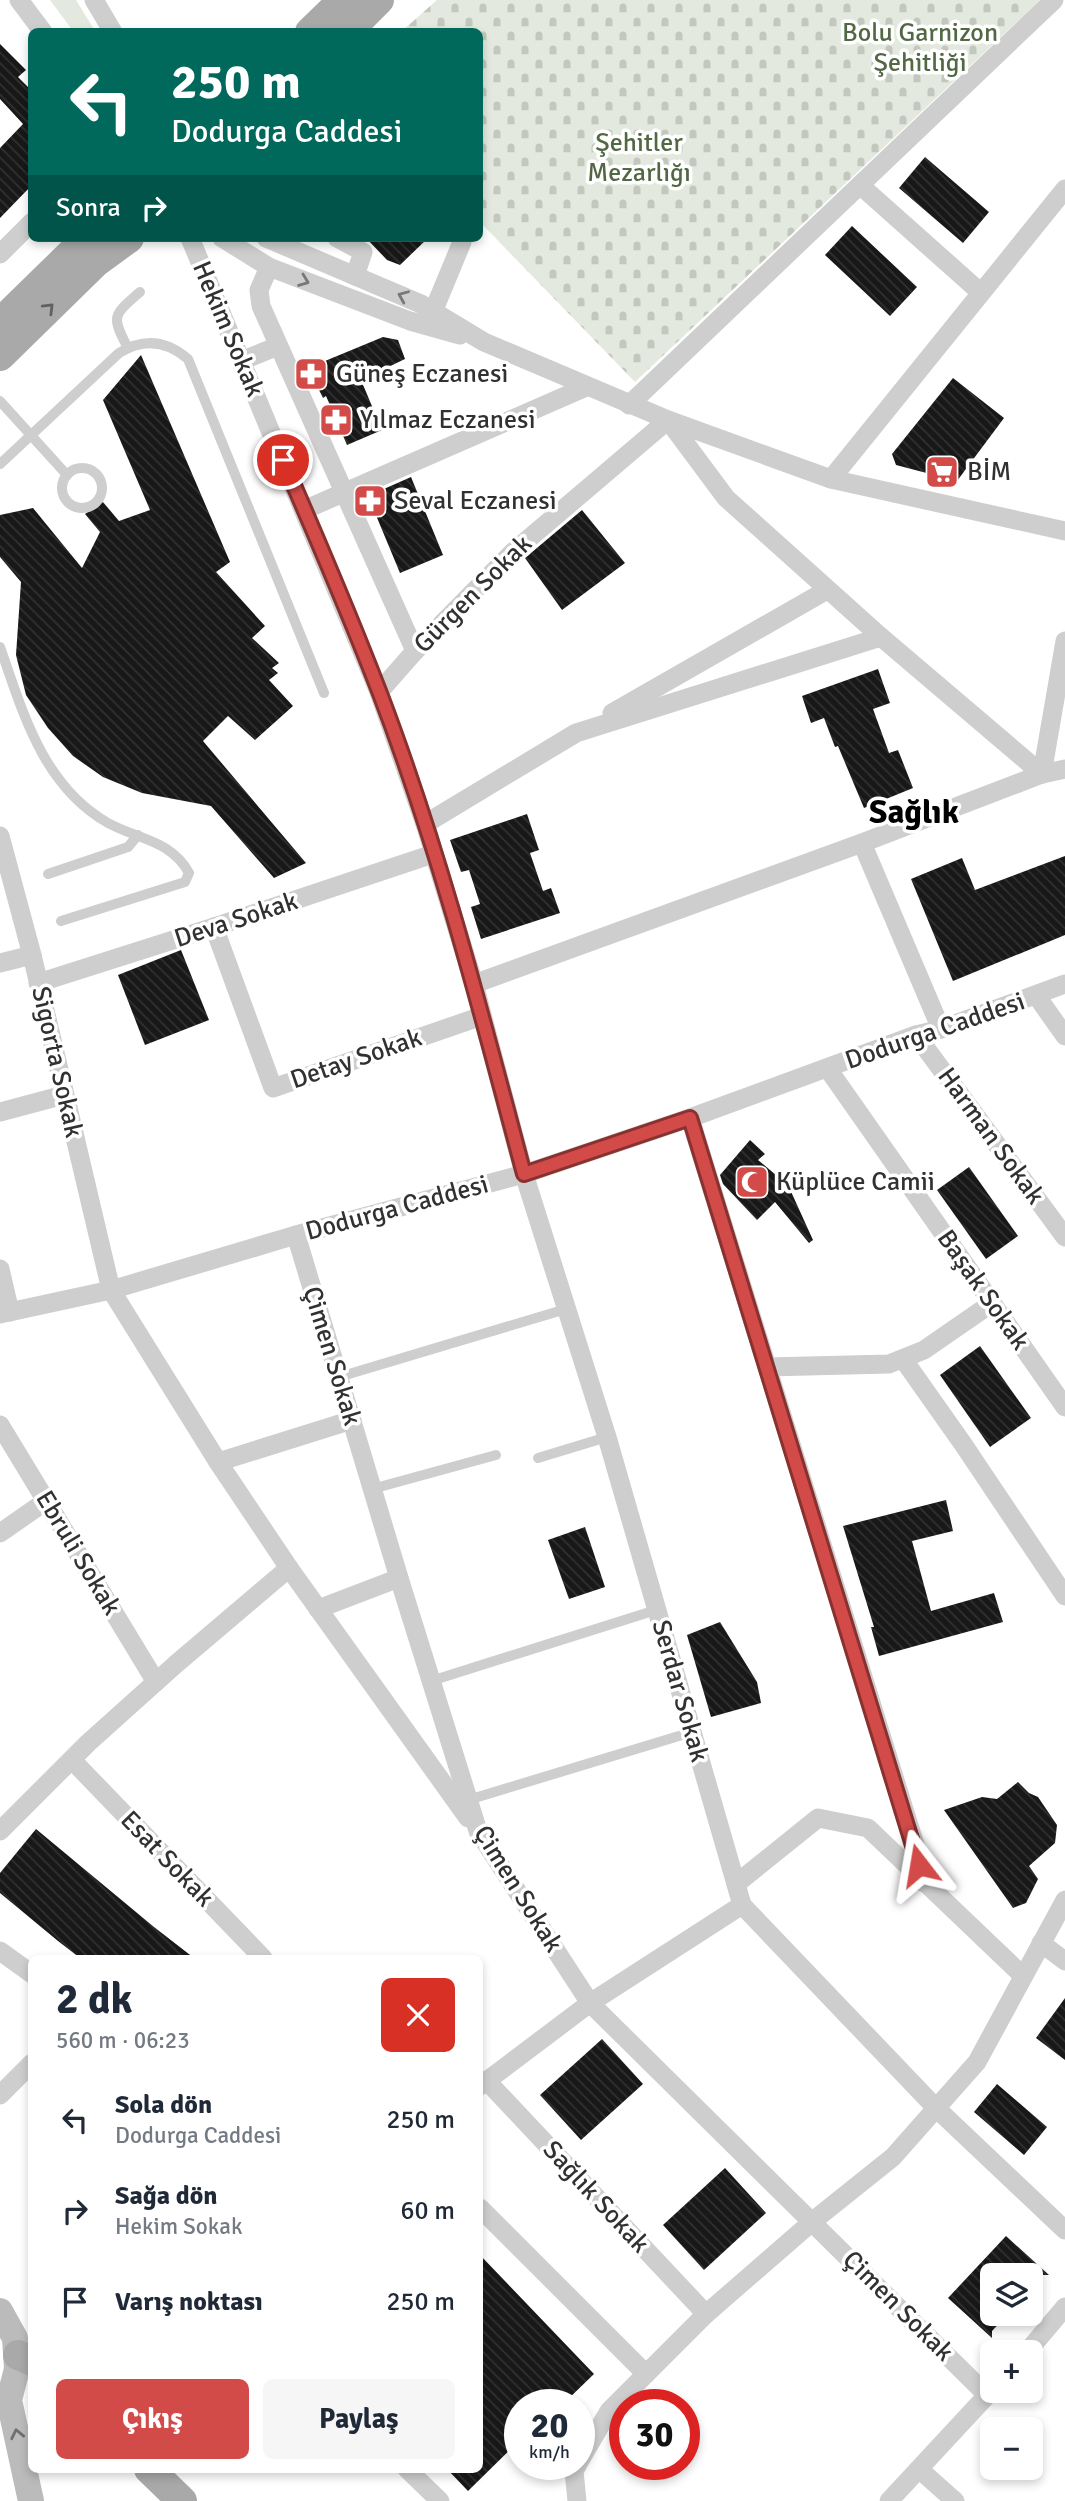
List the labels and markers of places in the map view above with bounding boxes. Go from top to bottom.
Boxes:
pharmacy icon: Güneş Eczanesi [292,355,330,393]
place label: Güneş Eczanesi [336,358,508,390]
pharmacy icon: Yılmaz Eczanesi [317,401,355,439]
place label: Yılmaz Eczanesi [360,404,536,436]
pin [253,430,313,490]
supermarket icon: BİM [923,453,961,491]
place label: BİM [967,456,1011,488]
pharmacy icon: Seval Eczanesi [351,482,389,520]
place label: Seval Eczanesi [394,485,557,517]
mosque icon: Küplüce Camii [733,1163,771,1201]
place label: Küplüce Camii [776,1166,935,1198]

